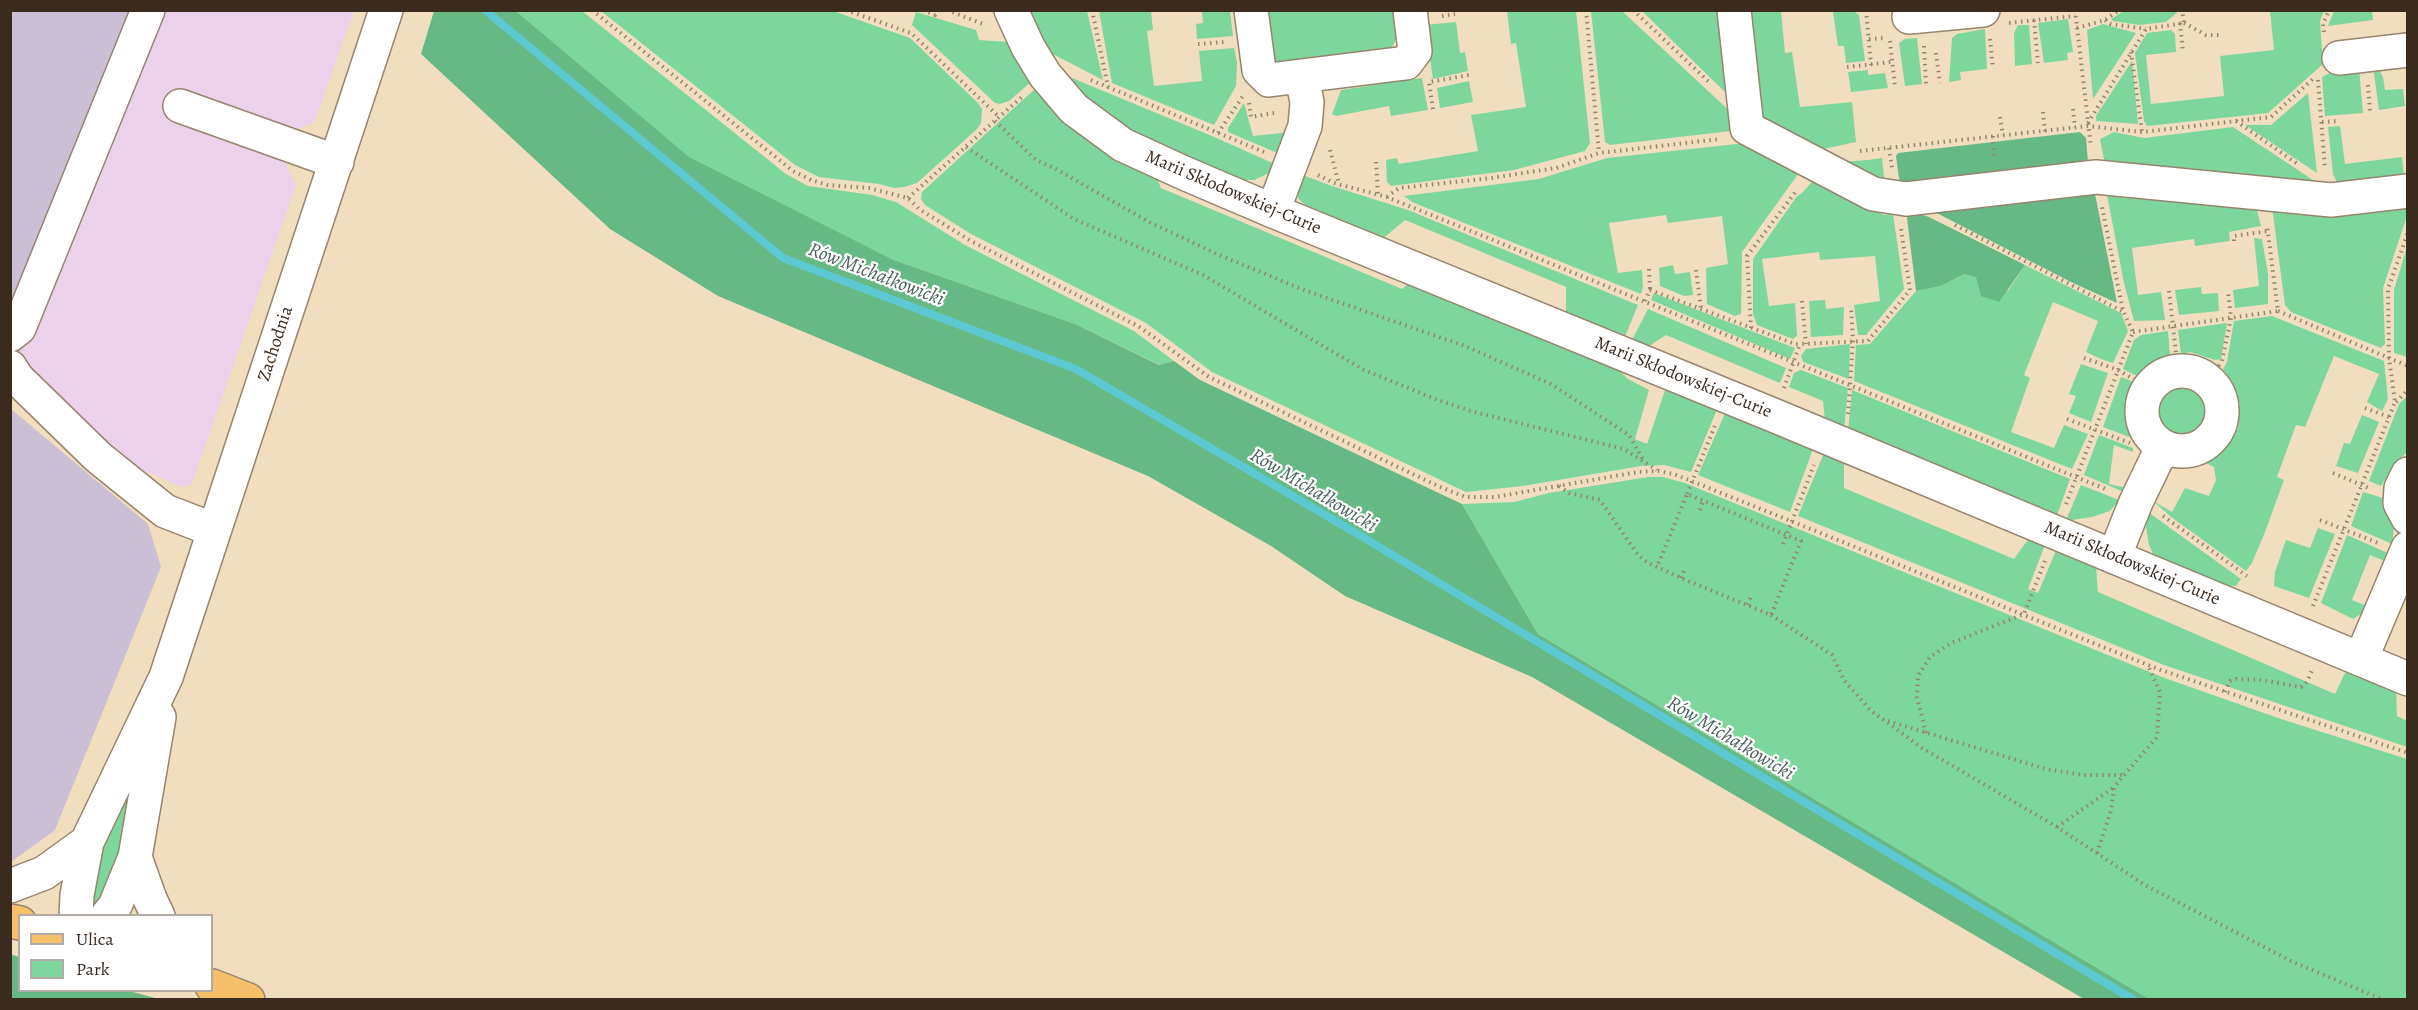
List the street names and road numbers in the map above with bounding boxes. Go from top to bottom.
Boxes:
street label: Marii Skłodowskiej-Curie [1142,146,1324,240]
street label: Zachodnia [254,304,298,384]
street label: Marii Skłodowskiej-Curie [1591,333,1775,423]
street label: Marii Skłodowskiej-Curie [2041,517,2223,611]

